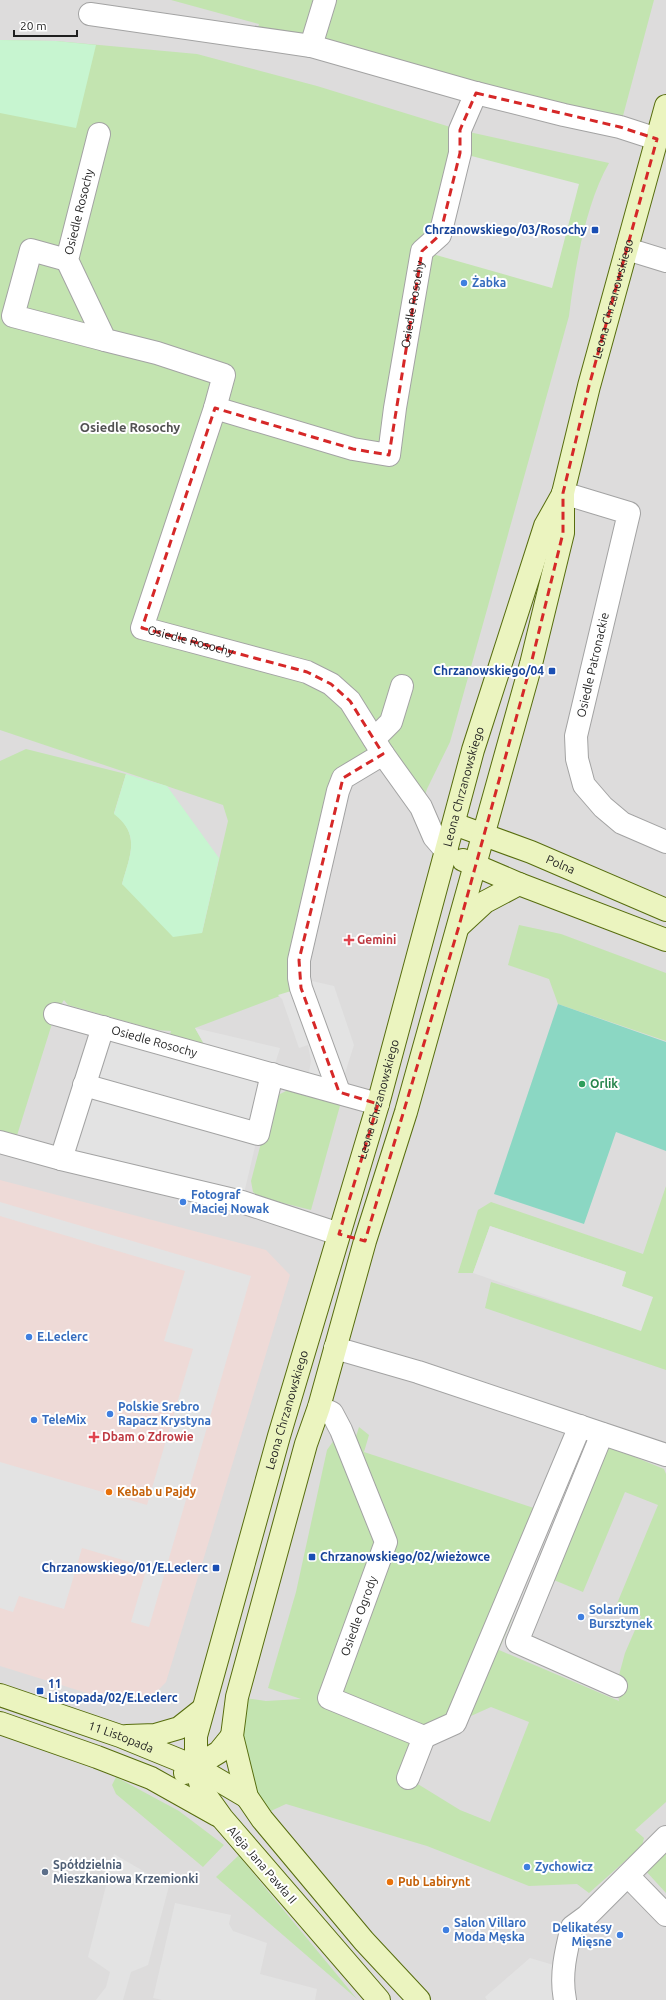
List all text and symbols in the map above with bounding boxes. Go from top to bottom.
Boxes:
scale bar [14,12,77,38]
text: 20 m [20,19,47,32]
street label: Osiedle Rosochy [62,167,96,256]
place label: Chrzanowskiego/03/Rosochy [424,223,588,236]
marker: Chrzanowskiego/03/Rosochy [590,225,600,235]
street label: Leona Chrzanowskiego [590,237,635,360]
street label: Osiedle Rosochy [398,259,426,349]
place label: Żabka [472,275,506,289]
marker: Żabka [459,278,469,288]
district label: Osiedle Rosochy [80,420,180,434]
street label: Osiedle Patronackie [574,611,611,719]
street label: Osiedle Rosochy [146,623,235,658]
place label: Chrzanowskiego/04 [433,664,544,677]
marker: Chrzanowskiego/04 [547,666,557,676]
street label: Leona Chrzanowskiego [440,725,486,848]
street label: Polna [544,852,577,876]
place label: Gemini [357,933,396,946]
marker: Gemini [344,935,354,945]
street label: Osiedle Rosochy [110,1023,199,1059]
street label: Leona Chrzanowskiego [355,1038,401,1161]
place label: Orlik [590,1077,618,1090]
marker: Orlik [577,1079,587,1089]
place label: Fotograf Maciej Nowak [191,1188,269,1215]
marker: Fotograf Maciej Nowak [178,1197,188,1207]
place label: E.Leclerc [37,1330,88,1343]
marker: E.Leclerc [24,1332,34,1342]
street label: Leona Chrzanowskiego [263,1349,310,1471]
place label: Polskie Srebro Rapacz Krystyna [118,1400,211,1427]
marker: Polskie Srebro Rapacz Krystyna [105,1409,115,1419]
place label: TeleMix [42,1413,87,1426]
marker: TeleMix [29,1415,39,1425]
place label: Dbam o Zdrowie [102,1430,194,1443]
marker: Dbam o Zdrowie [89,1432,99,1442]
place label: Kebab u Pajdy [117,1485,197,1498]
marker: Kebab u Pajdy [104,1487,114,1497]
place label: Chrzanowskiego/02/wieżowce [320,1550,490,1563]
marker: Chrzanowskiego/02/wieżowce [307,1552,317,1562]
place label: Chrzanowskiego/01/E.Leclerc [41,1561,208,1574]
marker: Chrzanowskiego/01/E.Leclerc [211,1563,221,1573]
street label: Osiedle Ogrody [338,1574,379,1658]
place label: Solarium Bursztynek [589,1603,653,1630]
marker: Solarium Bursztynek [576,1612,586,1622]
place label: 11 Listopada/02/E.Leclerc [48,1677,178,1704]
marker: 11 Listopada/02/E.Leclerc [35,1686,45,1696]
street label: 11 Listopada [87,1719,156,1755]
street label: Aleja Jana Pawła II [225,1823,299,1906]
place label: Spółdzielnia Mieszkaniowa Krzemionki [53,1858,198,1885]
place label: Zychowicz [535,1860,593,1873]
marker: Zychowicz [522,1862,532,1872]
marker: Spółdzielnia Mieszkaniowa Krzemionki [40,1867,50,1877]
place label: Pub Labirynt [398,1875,470,1888]
marker: Pub Labirynt [385,1877,395,1887]
place label: Salon Villaro Moda Męska [454,1916,526,1944]
place label: Delikatesy Mięsne [552,1921,613,1949]
marker: Salon Villaro Moda Męska [441,1925,451,1935]
marker: Delikatesy Mięsne [615,1930,625,1940]

